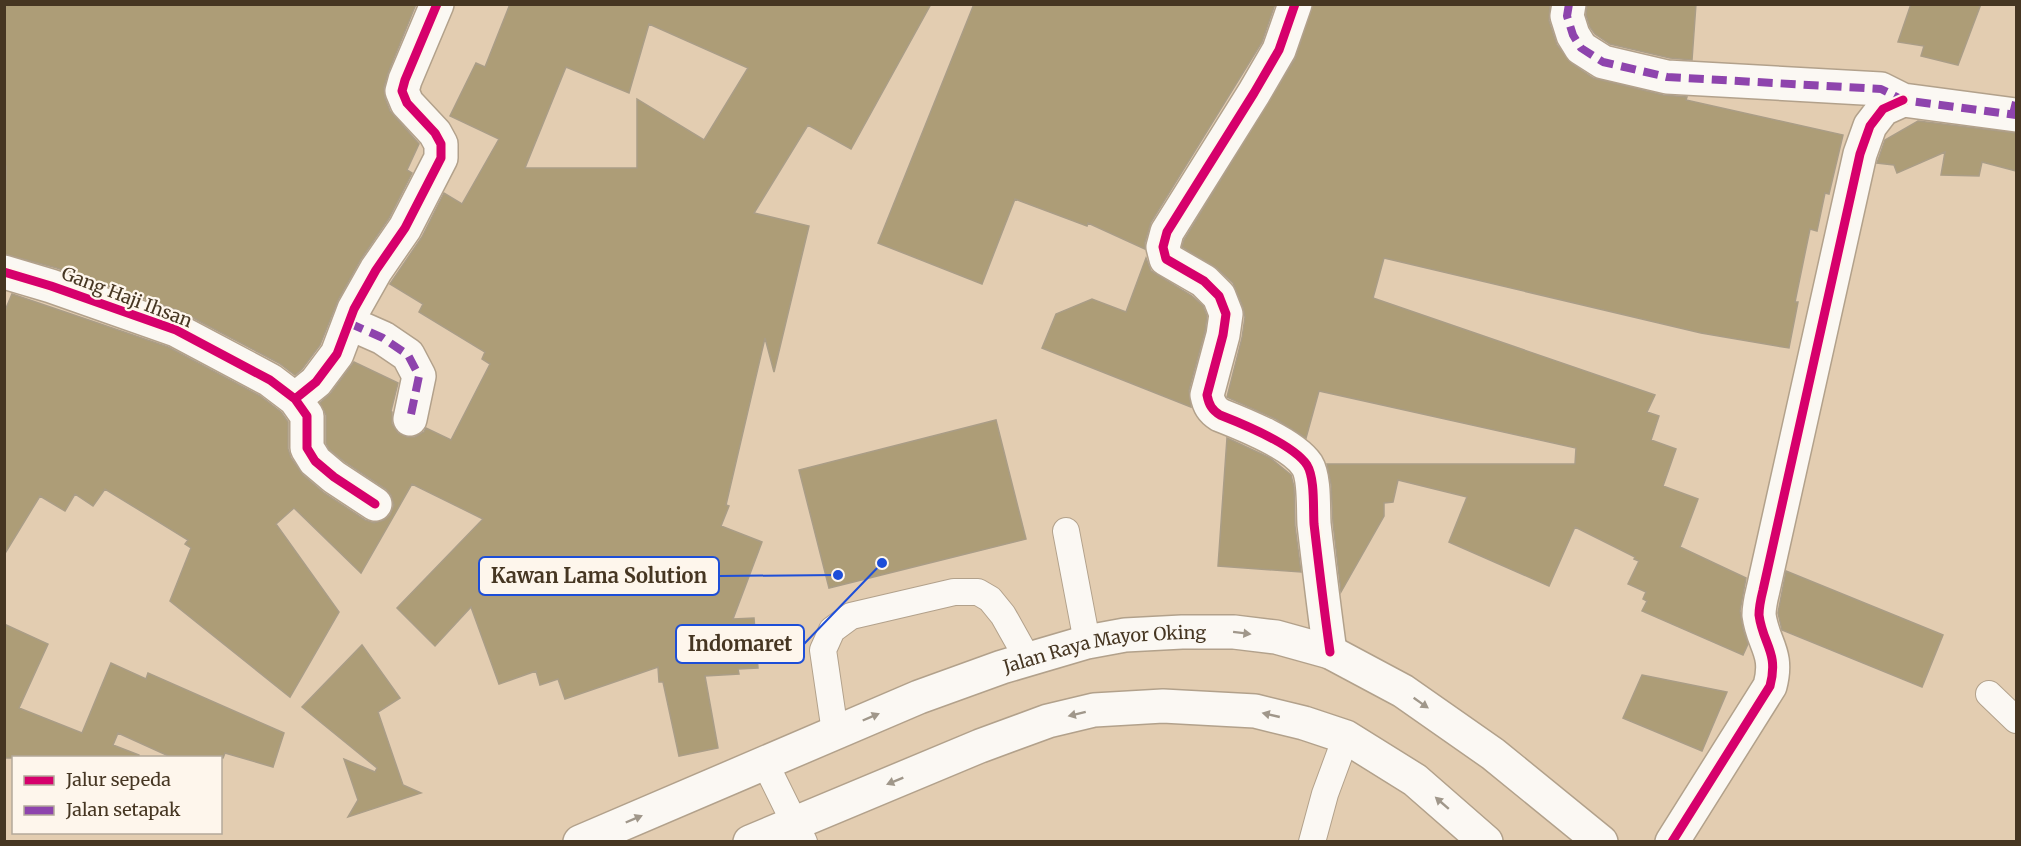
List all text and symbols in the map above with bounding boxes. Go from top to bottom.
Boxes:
street label: Gang Haji Ihsan [58,262,196,332]
callout: Kawan Lama Solution [479,557,719,595]
text: Kawan Lama Solution [491,563,708,588]
street label: Jalan Raya Mayor Oking [999,620,1206,678]
callout: Indomaret [676,625,804,663]
one-way arrow [1232,628,1251,638]
text: Indomaret [688,631,792,656]
one-way arrow [1413,697,1428,709]
one-way arrow [1068,709,1087,719]
one-way arrow [1261,710,1280,719]
one-way arrow [863,712,881,722]
legend [12,756,222,834]
text: Jalur sepeda [65,768,171,791]
one-way arrow [885,776,903,786]
one-way arrow [1435,797,1450,810]
text: Jalan setapak [65,798,181,821]
one-way arrow [626,814,643,823]

